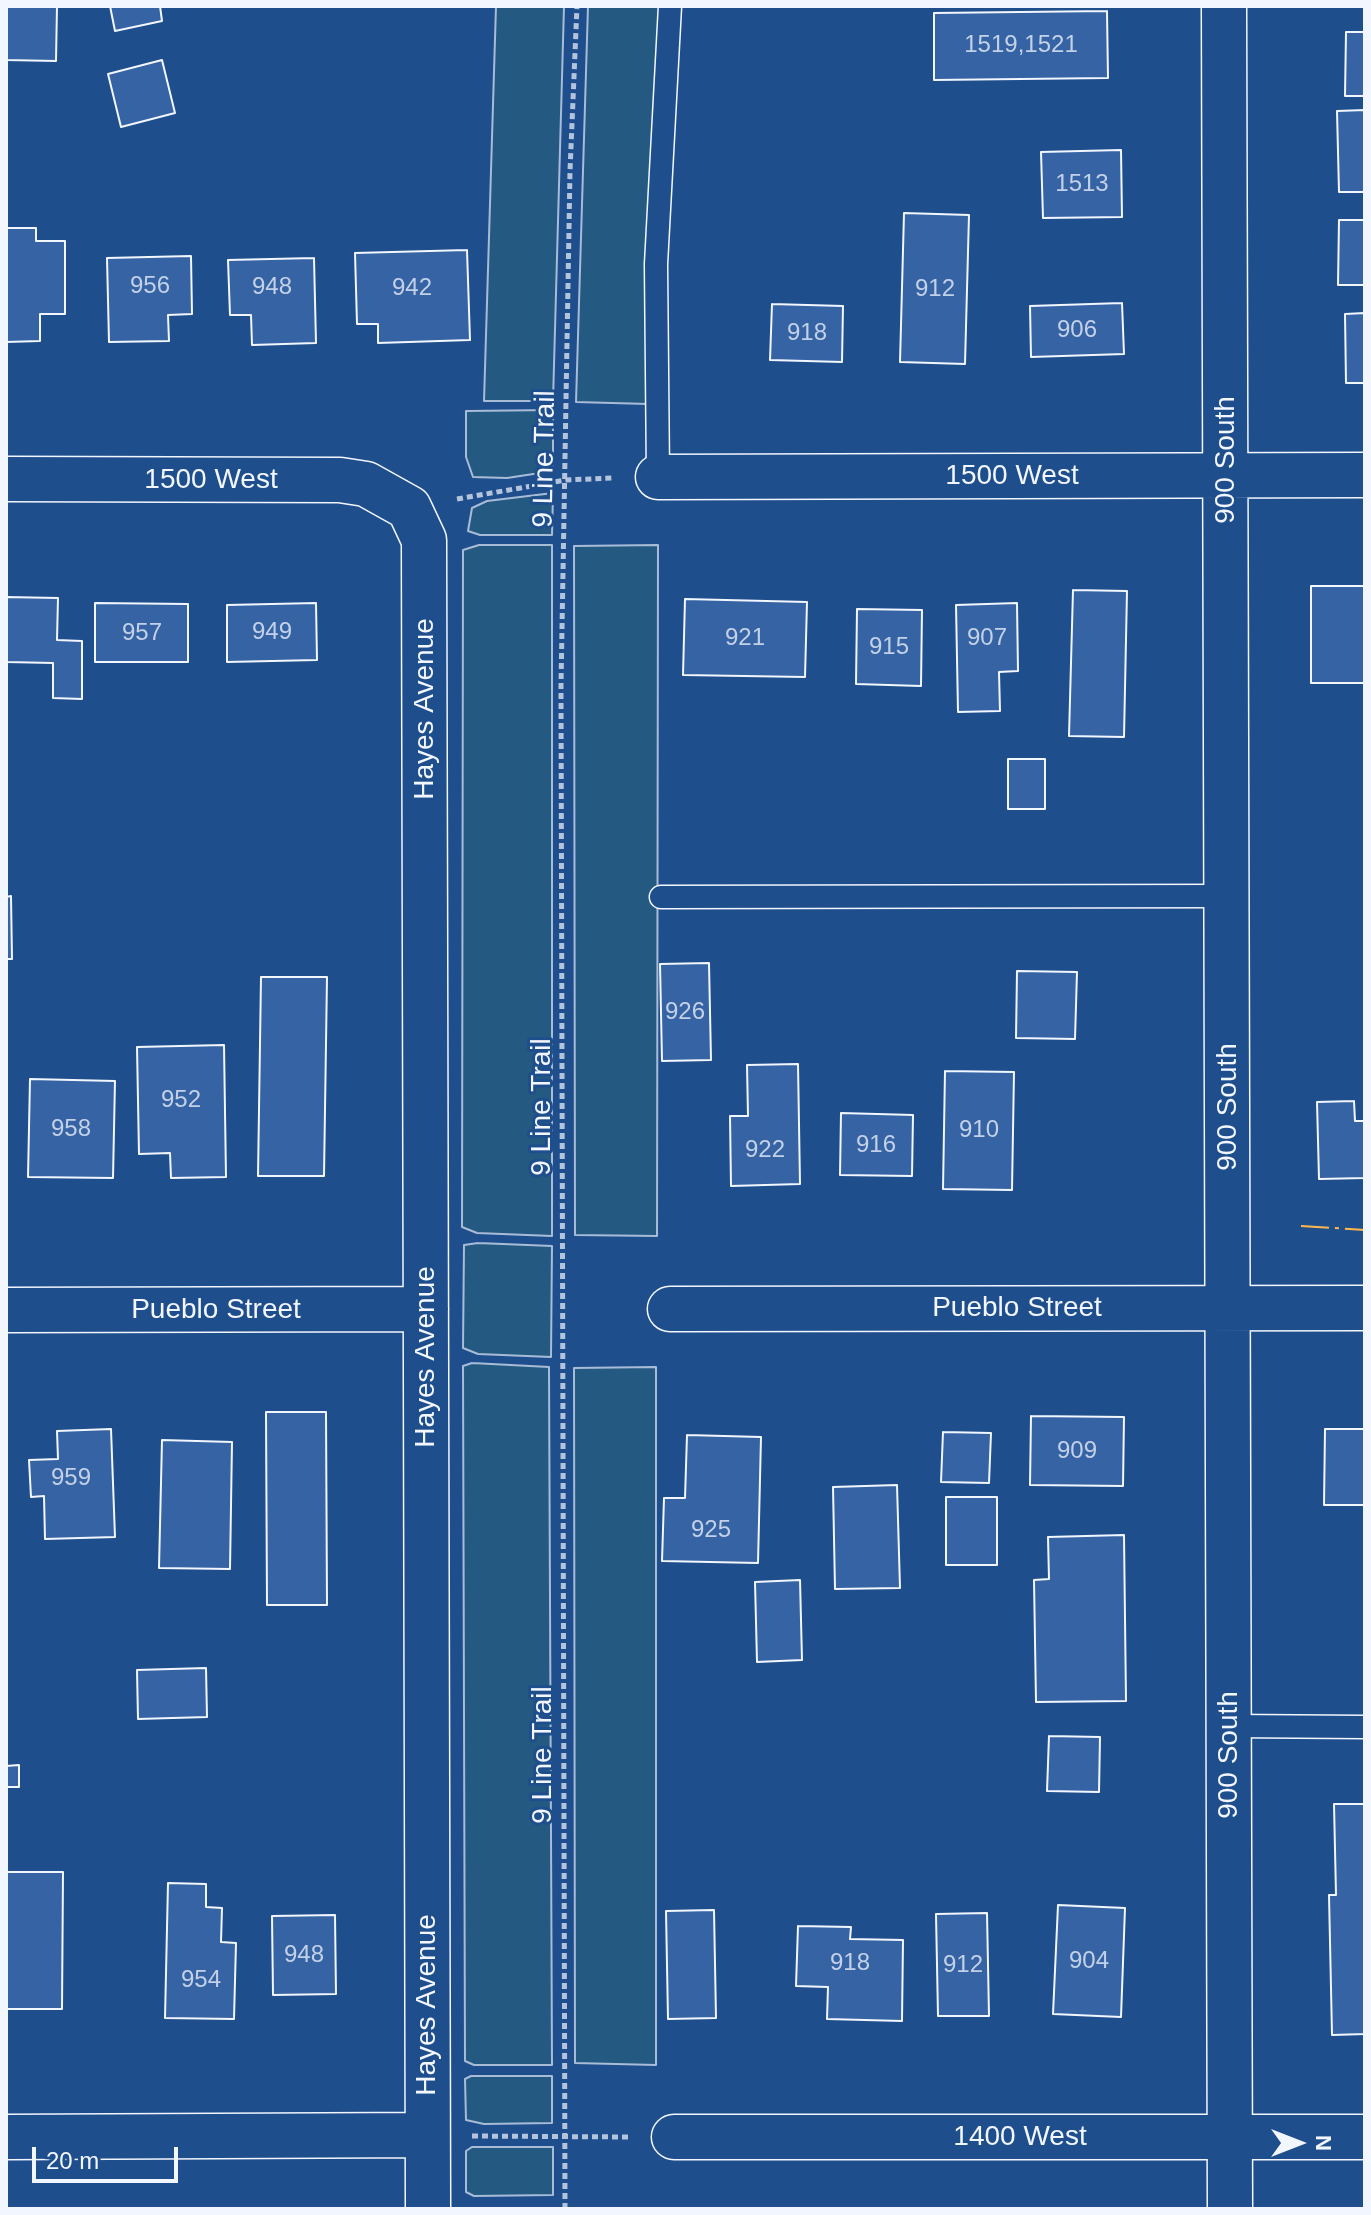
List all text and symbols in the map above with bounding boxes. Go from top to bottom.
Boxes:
house number: 1519,1521 [964,31,1078,59]
house number: 1513 [1055,170,1109,198]
house number: 956 [130,272,170,300]
house number: 948 [252,273,292,301]
house number: 942 [392,274,432,302]
house number: 912 [915,275,955,303]
house number: 906 [1057,316,1097,344]
house number: 918 [787,319,827,347]
street label: 9 Line Trail [527,390,563,528]
street label: 900 South [1209,396,1243,524]
street label: 1500 West [945,459,1079,493]
street label: 1500 West [144,463,278,497]
house number: 949 [252,618,292,646]
street label: Hayes Avenue [408,618,442,800]
house number: 957 [122,619,162,647]
house number: 921 [725,624,765,652]
house number: 907 [967,624,1007,652]
house number: 915 [869,633,909,661]
house number: 926 [665,998,705,1026]
street label: 9 Line Trail [525,1038,559,1176]
street label: 900 South [1211,1043,1245,1171]
house number: 952 [161,1086,201,1114]
house number: 958 [51,1115,91,1143]
house number: 910 [959,1116,999,1144]
house number: 916 [856,1131,896,1159]
house number: 922 [745,1136,785,1164]
street label: Hayes Avenue [409,1266,443,1448]
street label: Pueblo Street [932,1291,1102,1325]
street label: Pueblo Street [131,1293,301,1327]
house number: 909 [1057,1437,1097,1465]
house number: 959 [51,1464,91,1492]
house number: 925 [691,1516,731,1544]
street label: 9 Line Trail [526,1686,560,1824]
street label: 900 South [1212,1691,1246,1819]
street label: Hayes Avenue [410,1914,444,2096]
house number: 948 [284,1941,324,1969]
house number: 904 [1069,1947,1109,1975]
house number: 918 [830,1949,870,1977]
house number: 912 [943,1951,983,1979]
house number: 954 [181,1966,221,1994]
north arrow [1259,2103,1339,2183]
street label: 1400 West [953,2120,1087,2154]
scale bar [36,2131,182,2181]
text: N [1311,2135,1336,2151]
text: 20 m [46,2147,99,2174]

